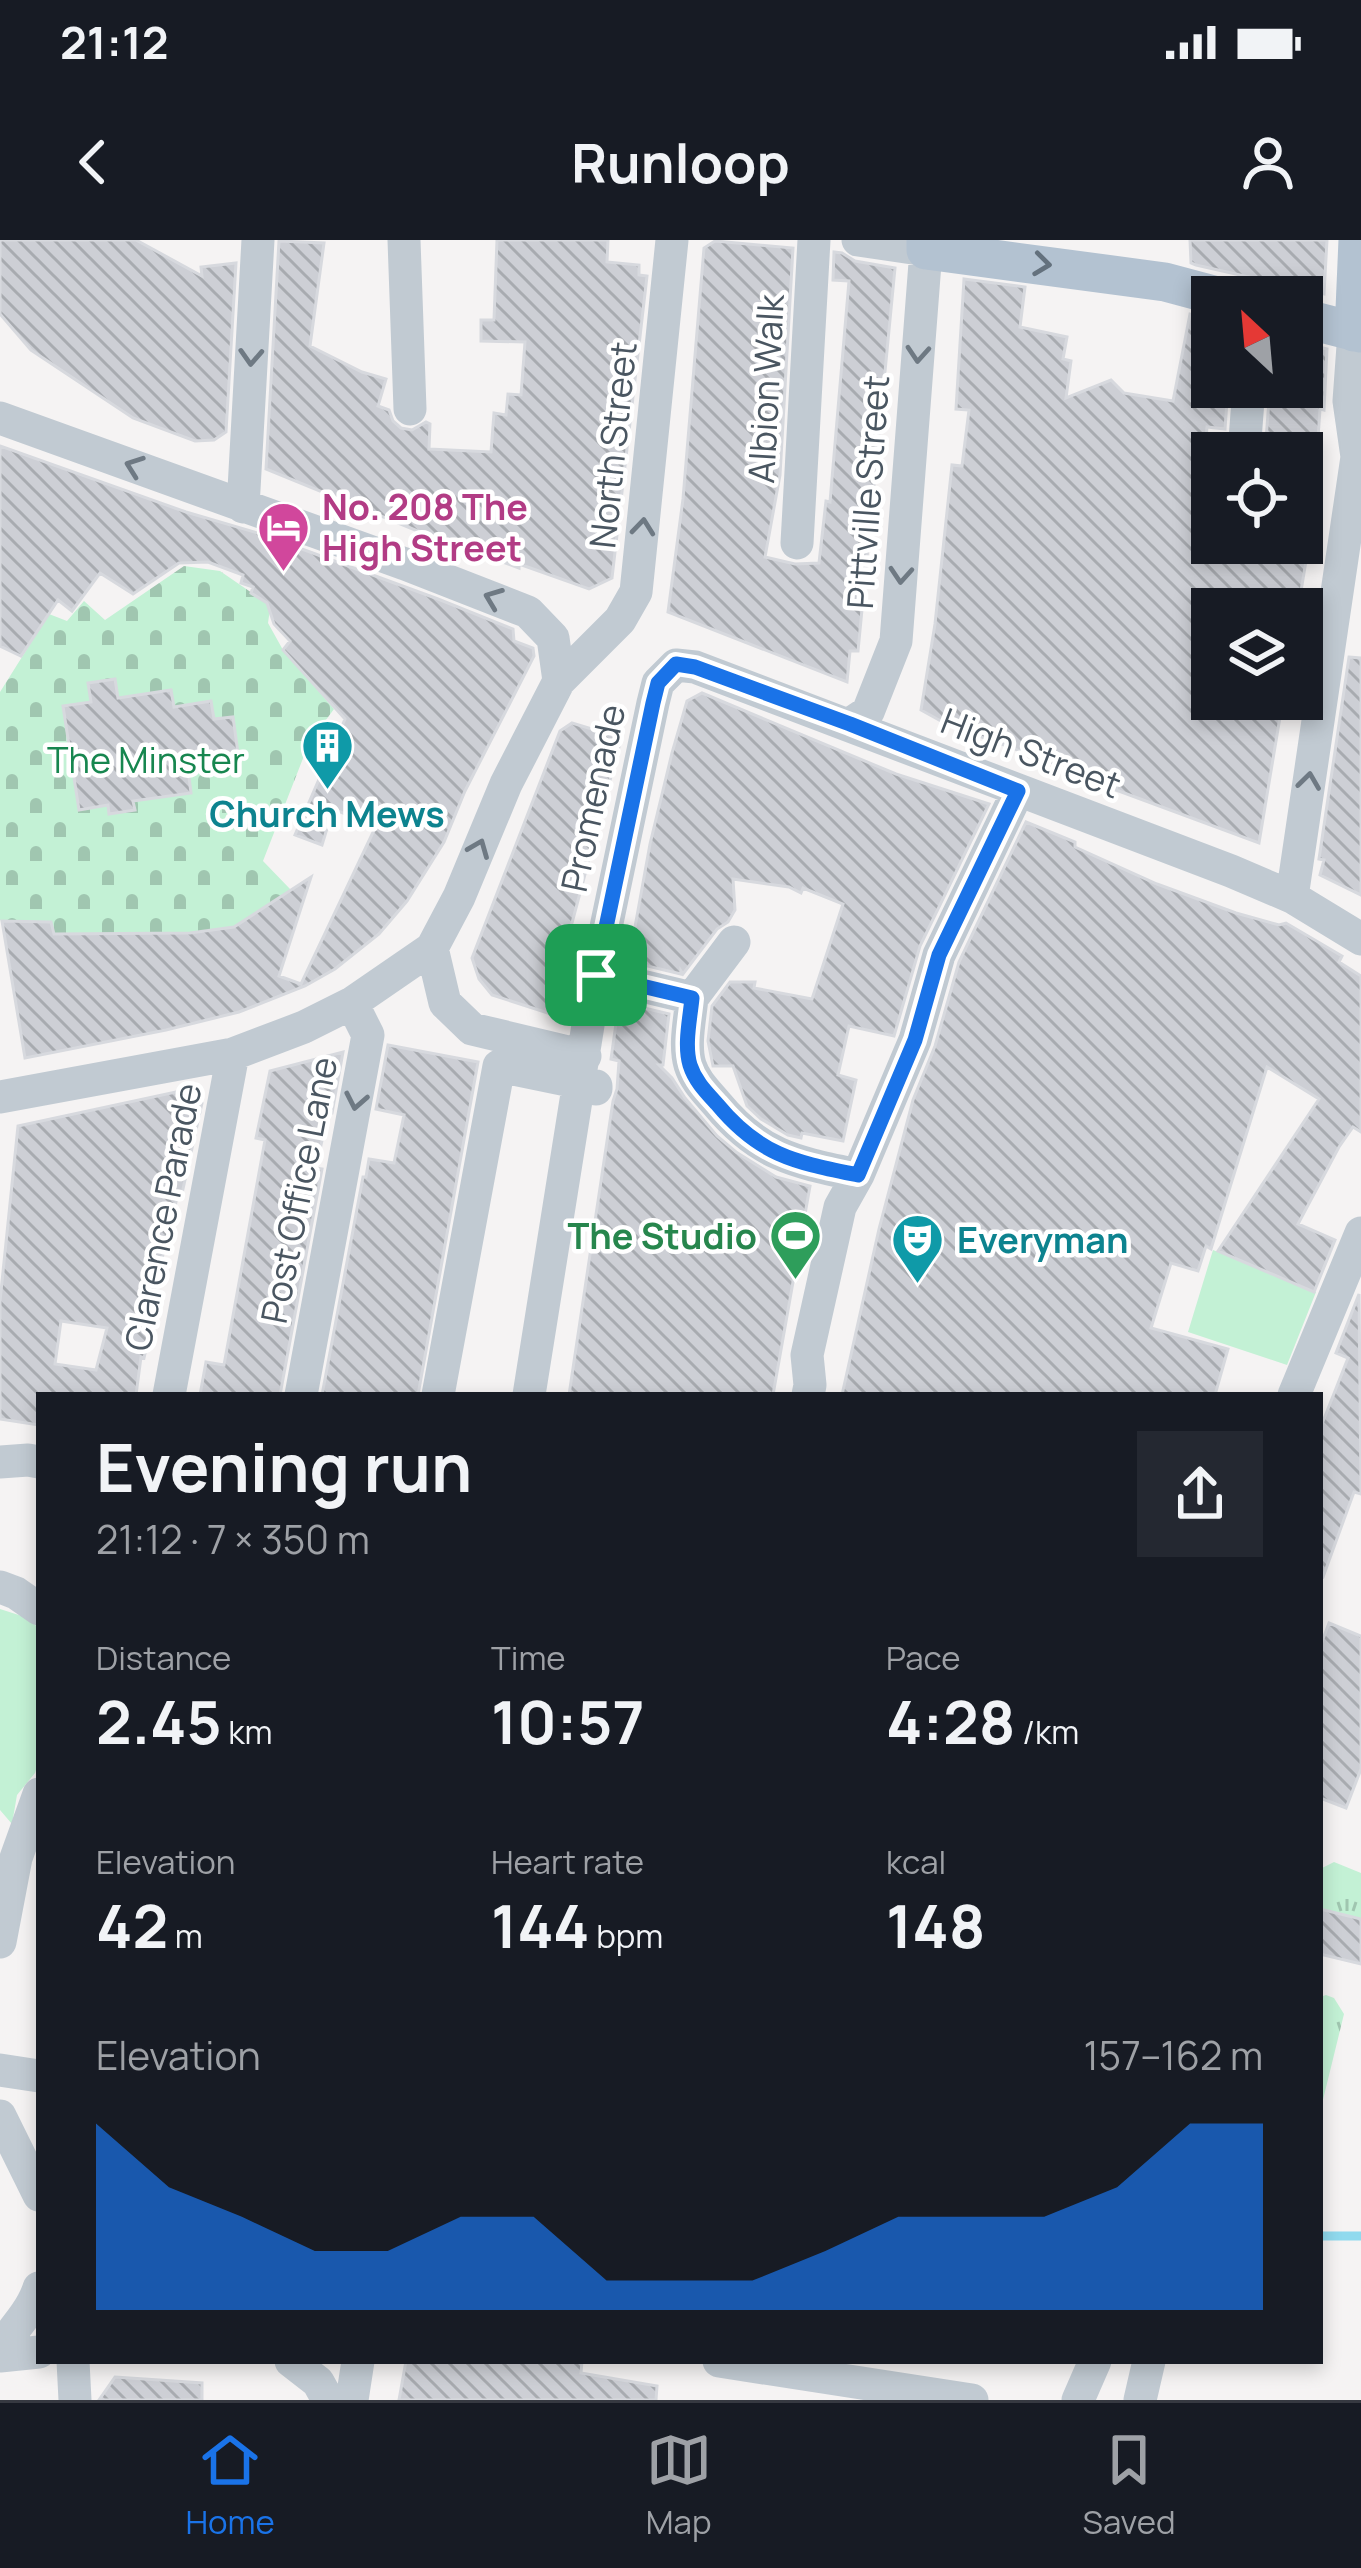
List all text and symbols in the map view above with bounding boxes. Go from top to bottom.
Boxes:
text: 21:12 [60,11,168,73]
text: Runloop [571,125,790,199]
icon: back [60,129,126,195]
icon: person [1235,129,1301,195]
one-way arrow [1032,251,1051,277]
north arrow [1191,276,1323,408]
map controls [1191,276,1323,720]
street label: Albion Walk [736,292,795,485]
street label: North Street [577,339,648,551]
one-way arrow [905,345,931,364]
one-way arrow [239,348,265,367]
street label: Pittville Street [835,373,900,611]
button: locate [1191,432,1323,564]
one-way arrow [124,456,145,481]
place label: No. 208 The High Street [322,482,528,572]
hotel icon: No. 208 The High Street [255,500,311,574]
one-way arrow [630,517,655,536]
one-way arrow [889,566,914,585]
one-way arrow [484,588,505,613]
button: layers [1191,588,1323,720]
street label: High Street [934,696,1128,809]
street label: Promenade [549,700,636,896]
building icon: Church Mews [299,718,355,792]
park label: The Minster [47,735,245,784]
one-way arrow [1295,772,1321,791]
place label: Church Mews [209,789,445,838]
one-way arrow [465,838,489,859]
pin [545,924,647,1026]
icon: arrive [563,942,629,1008]
street label: Post Office Lane [249,1053,348,1327]
street label: Clarence Parade [113,1079,212,1355]
one-way arrow [344,1091,370,1111]
sports icon: The Studio [768,1208,824,1282]
place label: The Studio [567,1211,757,1260]
theatre icon: Everyman [890,1212,946,1286]
place label: Everyman [957,1215,1128,1264]
text: Evening run [96,1422,472,1512]
button: share [1137,1431,1263,1557]
text: 21:12 · 7 × 350 m [96,1512,370,1566]
text: Distance [96,1635,231,1680]
text: Time [491,1635,566,1680]
text: Pace [886,1635,961,1680]
text: 2.45 [96,1680,222,1762]
text: 10:57 [491,1680,644,1762]
text: 4:28 [886,1680,1016,1762]
text: km [222,1709,273,1754]
text: /km [1016,1709,1079,1754]
text: Elevation [96,1839,235,1884]
text: Heart rate [491,1839,644,1884]
text: kcal [886,1839,946,1884]
text: 42 [96,1884,168,1966]
text: 144 [491,1884,590,1966]
text: 148 [886,1884,986,1966]
text: m [168,1913,203,1958]
text: bpm [590,1913,663,1958]
text: Elevation [96,2028,261,2082]
text: 157–162 m [1083,2028,1263,2082]
tab: Home [185,2427,275,2544]
tab: Map [646,2427,712,2544]
tab: Saved [1083,2427,1176,2544]

